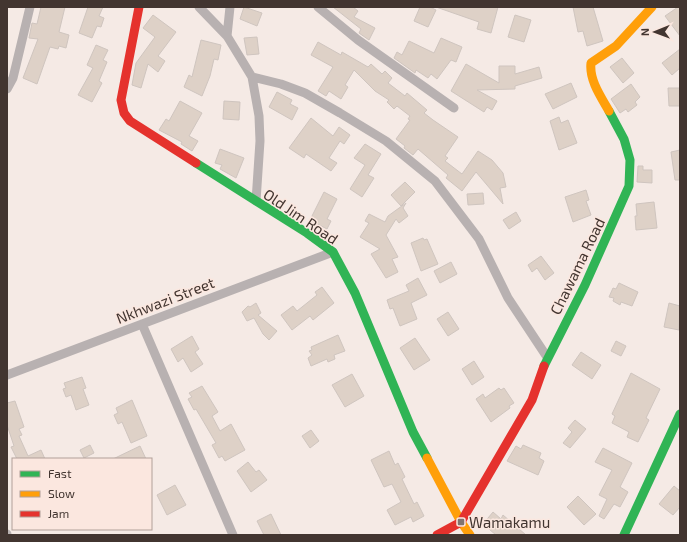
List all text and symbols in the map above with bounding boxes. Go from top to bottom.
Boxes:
north arrow [635,12,675,52]
text: N [638,28,651,36]
street label: Old Jim Road [260,185,342,247]
street label: Chawama Road [546,215,608,317]
street label: Nkhwazi Street [113,273,217,327]
legend [12,458,152,530]
text: Fast [48,466,72,480]
text: Slow [48,486,75,500]
text: Jam [48,506,69,520]
place label: Wamakamu [469,513,550,531]
marker: Wamakamu [456,517,466,527]

